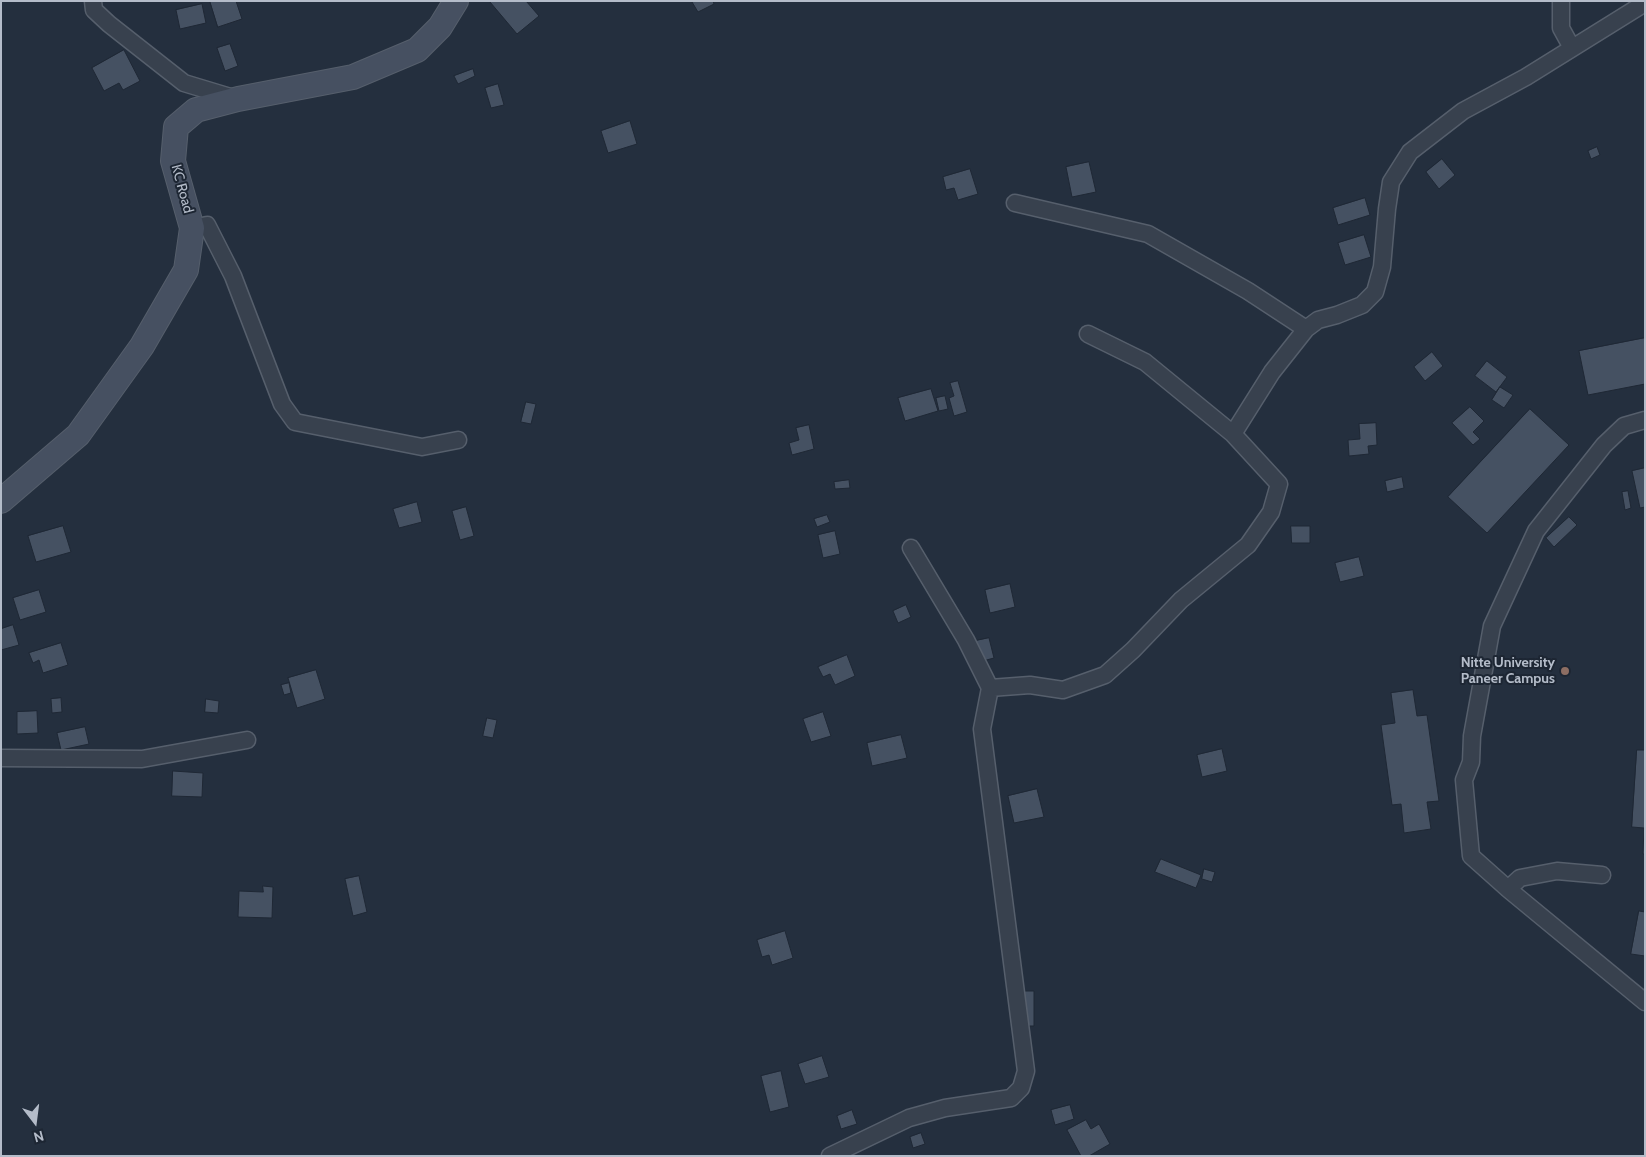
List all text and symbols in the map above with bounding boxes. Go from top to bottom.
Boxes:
street label: KC Road [167,163,197,215]
place label: Nitte University Paneer Campus [1461,655,1555,688]
marker: Nitte University Paneer Campus [1559,665,1571,677]
north arrow [10,1097,60,1147]
text: N [32,1127,46,1146]

